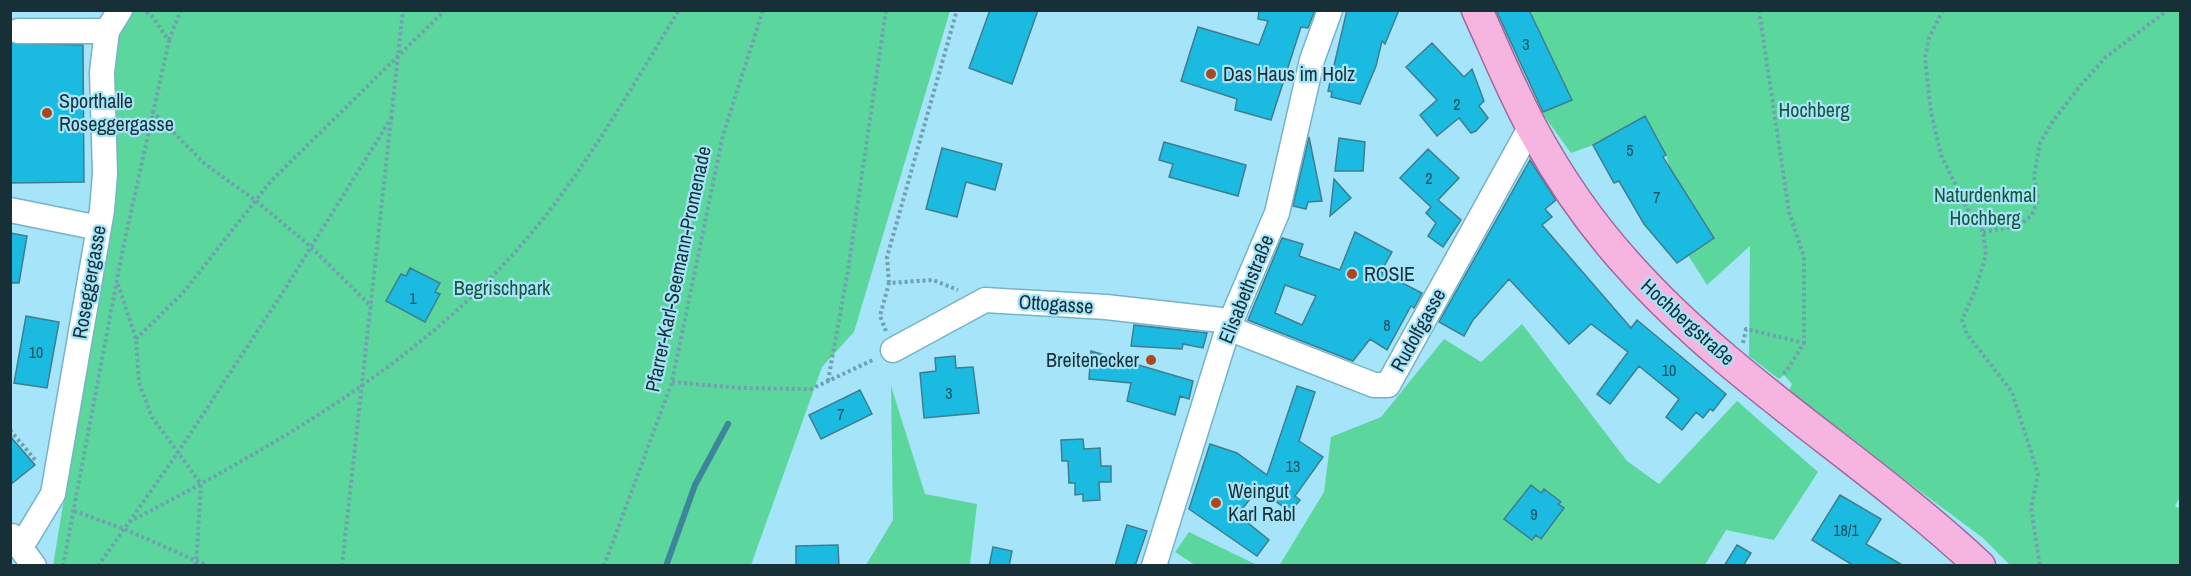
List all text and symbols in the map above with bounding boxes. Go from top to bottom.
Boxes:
house number: 3 [1522,33,1530,55]
place label: Das Haus im Holz [1223,60,1355,87]
marker: Das Haus im Holz [1204,67,1218,81]
place label: Sporthalle Roseggergasse [59,87,174,137]
house number: 2 [1453,93,1461,115]
park label: Hochberg [1778,96,1850,123]
marker: Sporthalle Roseggergasse [40,106,54,120]
house number: 5 [1626,139,1634,161]
street label: Pfarrer-Karl-Seemann-Promenade [638,144,717,394]
house number: 2 [1425,167,1433,189]
park label: Naturdenkmal Hochberg [1934,181,2036,231]
house number: 7 [1653,186,1661,208]
street label: Roseggergasse [65,223,112,341]
street label: Elisabethstraße [1212,231,1280,347]
place label: ROSIE [1364,260,1415,287]
marker: ROSIE [1345,267,1359,281]
street label: Hochbergstraße [1636,272,1741,371]
park label: Begrischpark [454,274,551,301]
street label: Rudolfgasse [1384,283,1451,376]
house number: 1 [409,287,417,309]
street label: Ottogasse [1018,287,1094,320]
house number: 8 [1383,314,1391,336]
house number: 10 [29,341,43,363]
place label: Breitenecker [1046,346,1140,373]
marker: Breitenecker [1144,353,1158,367]
house number: 10 [1662,359,1676,381]
house number: 3 [945,382,953,404]
house number: 7 [837,403,845,425]
house number: 13 [1286,455,1300,477]
place label: Weingut Karl Rabl [1228,477,1295,527]
marker: Weingut Karl Rabl [1209,496,1223,510]
house number: 9 [1530,503,1538,525]
house number: 18/1 [1833,519,1859,541]

